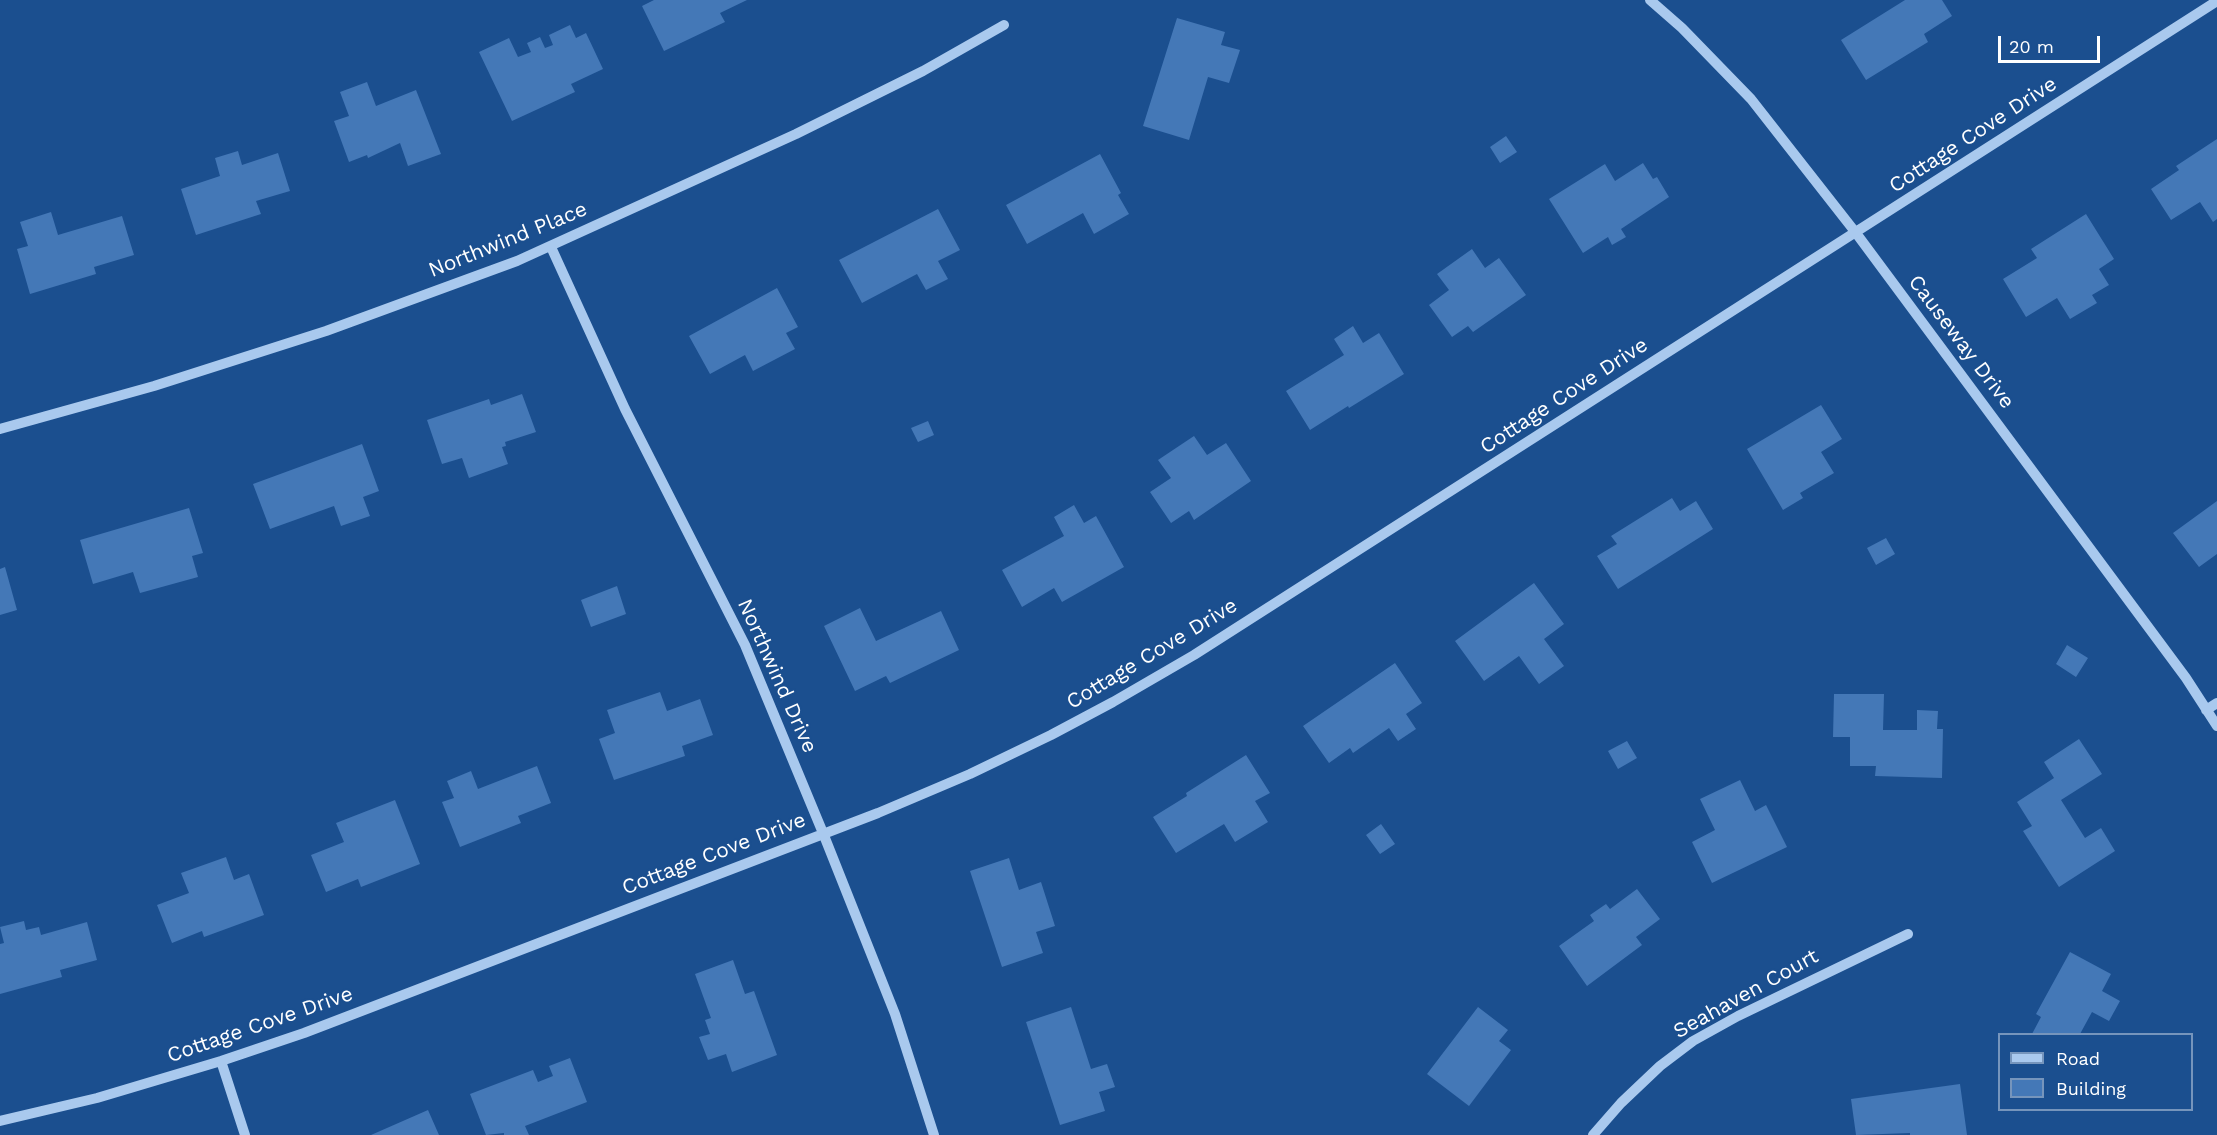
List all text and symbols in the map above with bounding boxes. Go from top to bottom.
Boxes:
scale bar [2001,24,2103,62]
text: 20 m [2009,36,2054,57]
street label: Cottage Cove Drive [1884,71,2062,199]
street label: Northwind Place [425,197,591,283]
street label: Causeway Drive [1902,270,2020,414]
street label: Cottage Cove Drive [1475,332,1653,460]
street label: Cottage Cove Drive [1062,593,1242,715]
street label: Northwind Drive [732,595,822,757]
street label: Cottage Cove Drive [619,807,809,901]
street label: Seahaven Court [1669,944,1823,1044]
street label: Cottage Cove Drive [164,981,356,1069]
legend [1998,1033,2193,1111]
text: Road [2056,1048,2100,1069]
text: Building [2056,1078,2126,1099]

